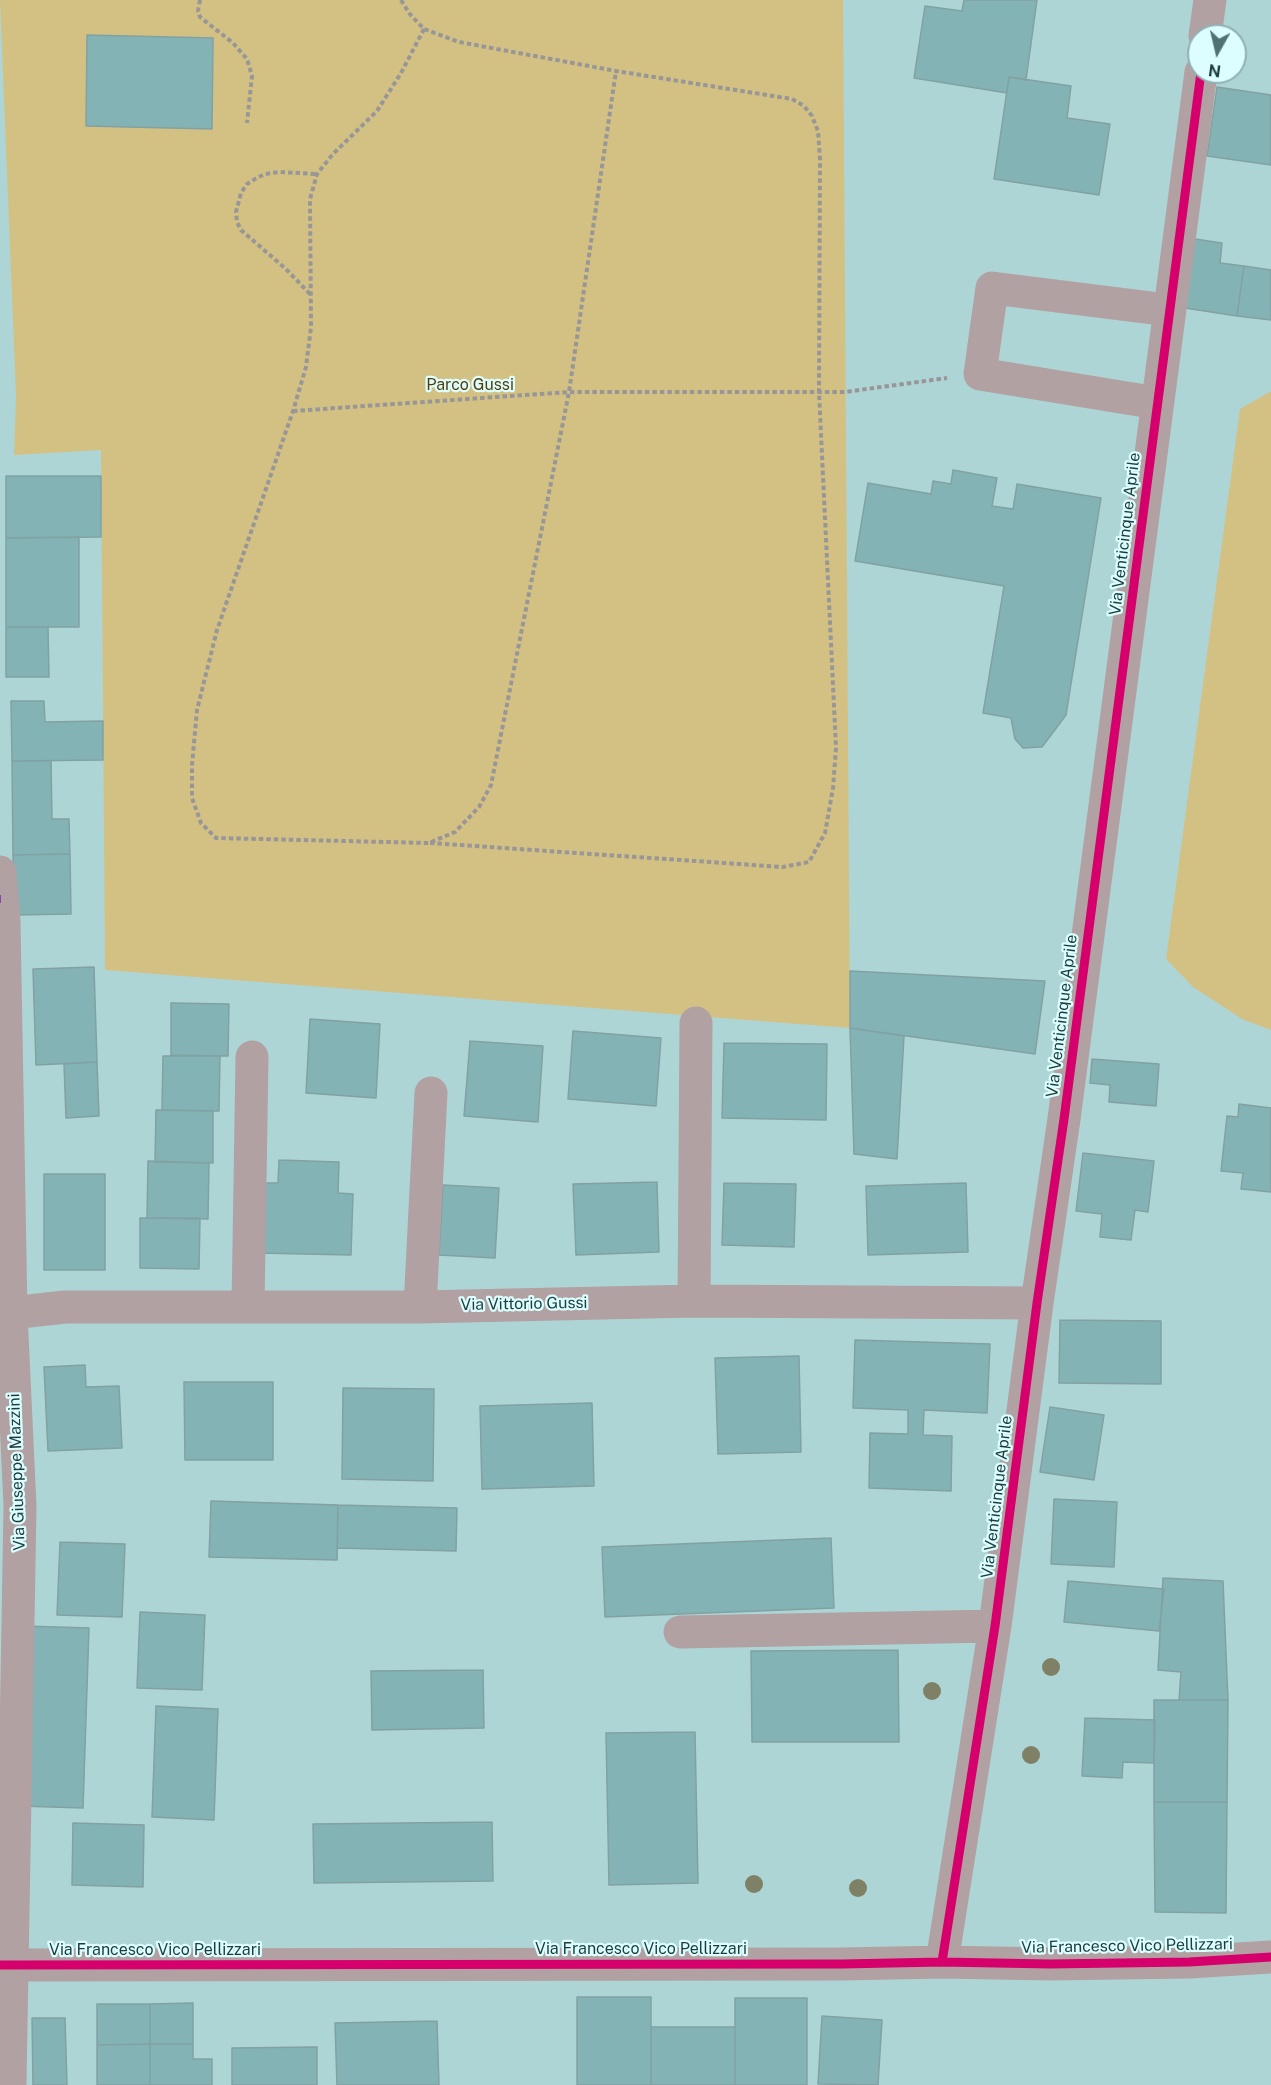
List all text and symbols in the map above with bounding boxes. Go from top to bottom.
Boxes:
north arrow [1187,24,1247,84]
text: N [1207,60,1222,81]
park label: Parco Gussi [426,375,514,395]
street label: Via Venticinque Aprile [1105,451,1145,617]
street label: Via Venticinque Aprile [1042,933,1082,1099]
street label: Via Vittorio Gussi [460,1293,588,1315]
street label: Via Giuseppe Mazzini [5,1393,29,1551]
street label: Via Venticinque Aprile [977,1414,1017,1580]
street label: Via Francesco Vico Pellizzari [1021,1935,1233,1957]
street label: Via Francesco Vico Pellizzari [535,1939,747,1959]
street label: Via Francesco Vico Pellizzari [49,1940,261,1960]

